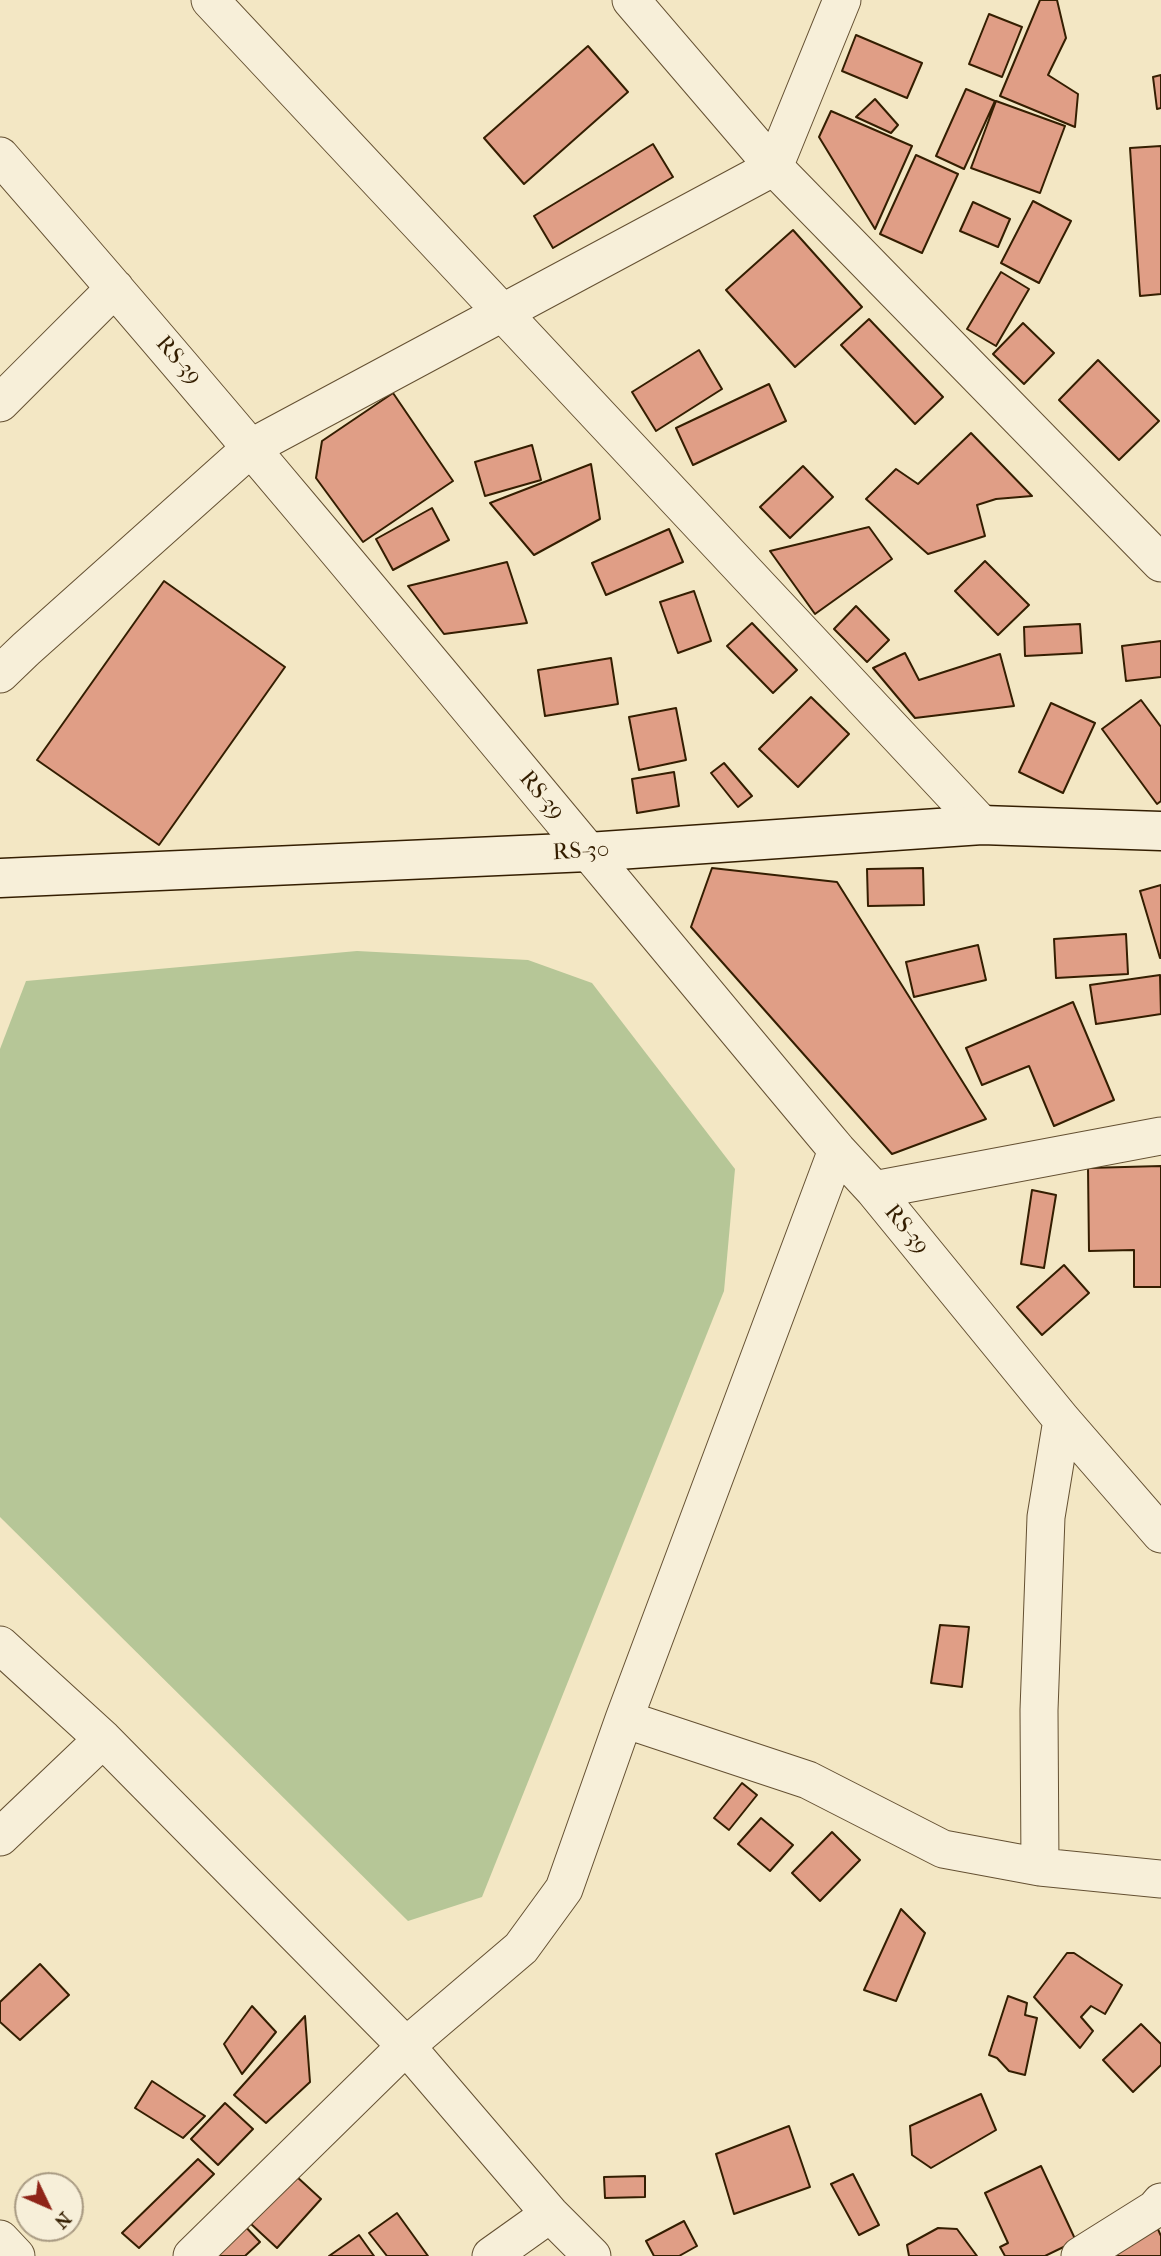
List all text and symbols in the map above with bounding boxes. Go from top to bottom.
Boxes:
street label: RS-39 [149,331,207,391]
street label: RS-39 [512,766,570,826]
street label: RS-30 [552,837,610,867]
street label: RS-39 [878,1200,934,1260]
north arrow [14,2172,84,2242]
text: N [50,2207,76,2233]

